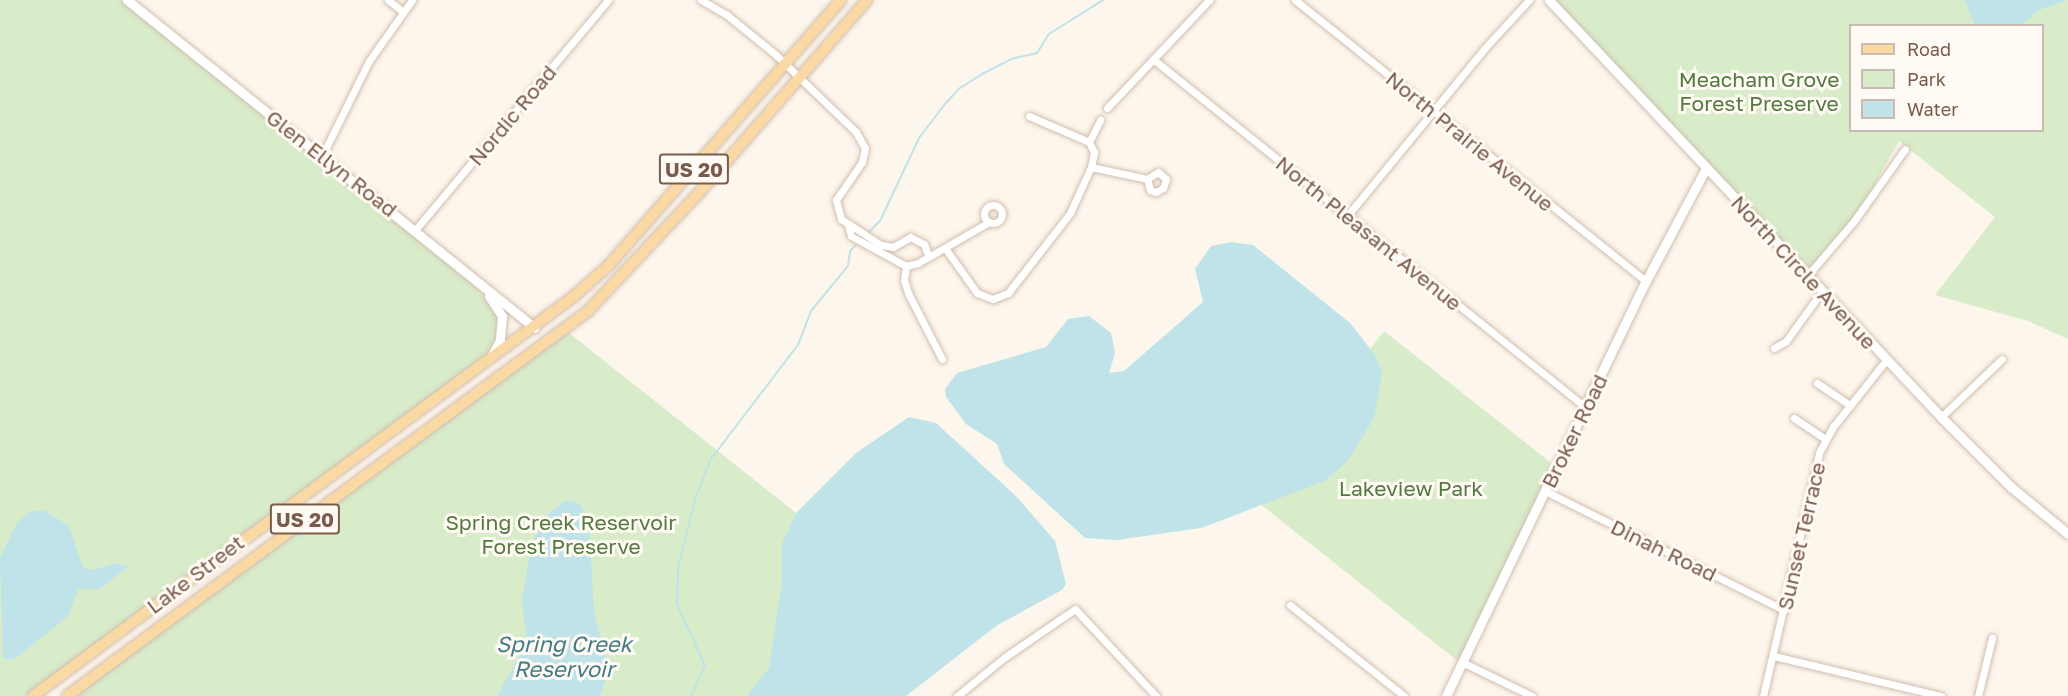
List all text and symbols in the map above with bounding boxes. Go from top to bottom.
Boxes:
legend [1849,24,2044,132]
text: Road [1907,38,1951,60]
street label: Nordic Road [463,60,561,170]
street label: North Prairie Avenue [1381,66,1559,216]
park label: Meacham Grove Forest Preserve [1679,66,1839,116]
text: Park [1907,68,1946,90]
text: Water [1907,98,1958,120]
street label: Glen Ellyn Road [262,104,402,222]
street label: North Pleasant Avenue [1271,150,1467,316]
road number: US 20 [658,152,730,186]
street label: North Circle Avenue [1726,190,1882,354]
street label: Broker Road [1536,370,1612,492]
street label: Sunset Terrace [1772,460,1830,612]
park label: Lakeview Park [1339,475,1483,501]
road number: US 20 [269,502,341,536]
park label: Spring Creek Reservoir Forest Preserve [445,509,677,559]
street label: Dinah Road [1607,514,1721,586]
street label: Lake Street [141,529,249,619]
water label: Spring Creek Reservoir [496,630,632,682]

